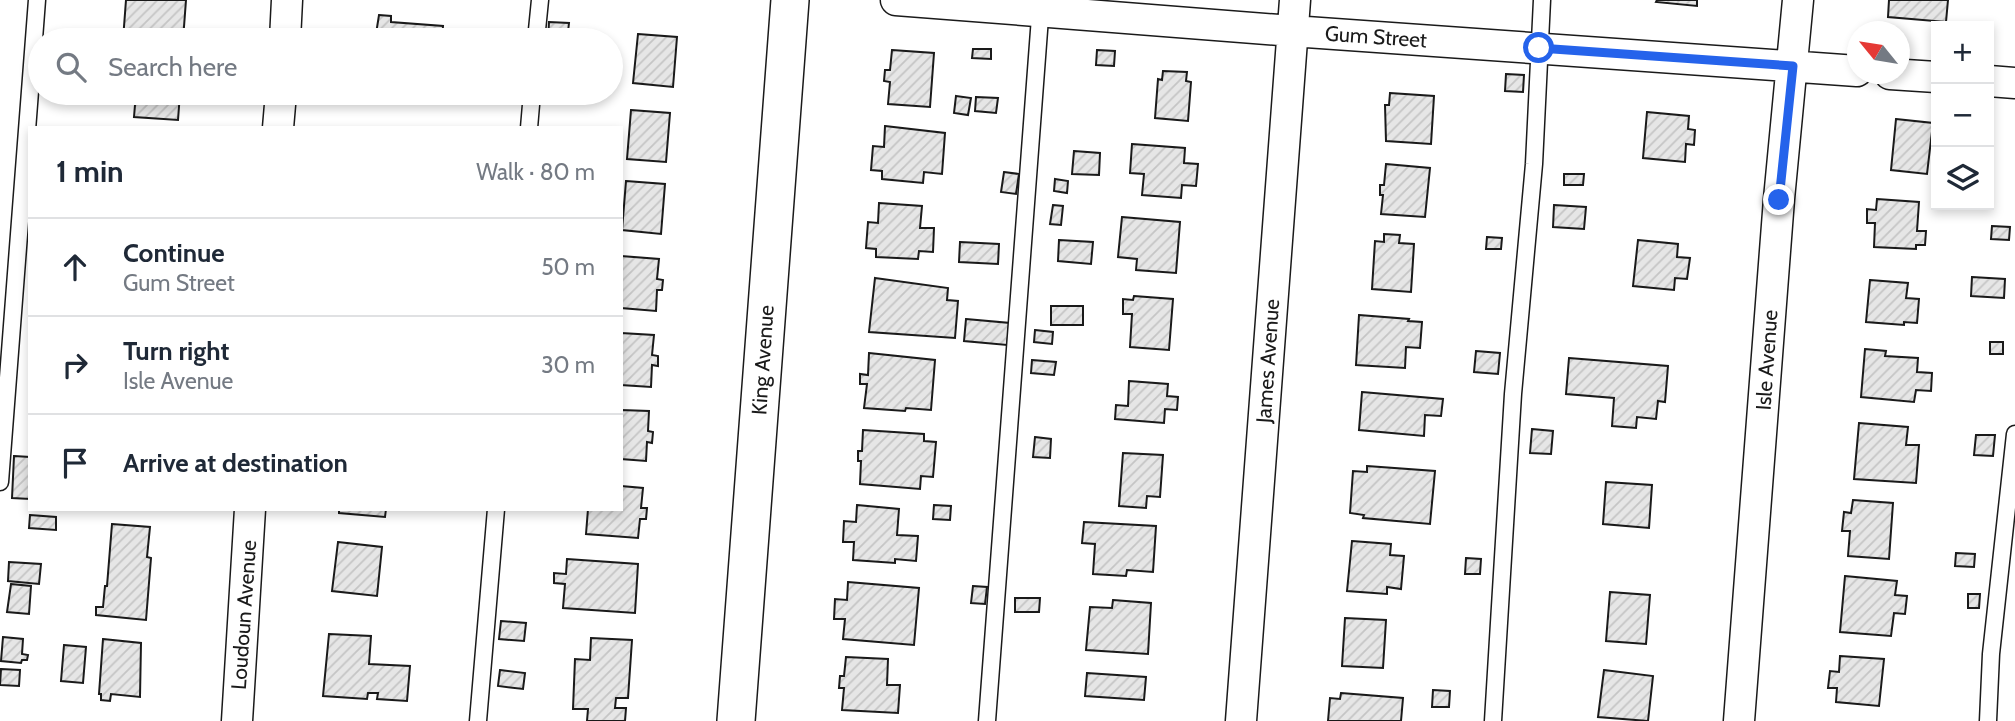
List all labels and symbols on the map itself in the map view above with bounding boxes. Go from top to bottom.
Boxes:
street label: Gum Street [1324,20,1428,53]
north arrow [1847,21,1910,84]
route start [1523,32,1554,63]
route end [1763,184,1794,215]
street label: James Avenue [1251,298,1284,425]
street label: King Avenue [746,304,779,416]
street label: Isle Avenue [1751,309,1783,411]
street label: Loudoun Avenue [226,539,261,691]

